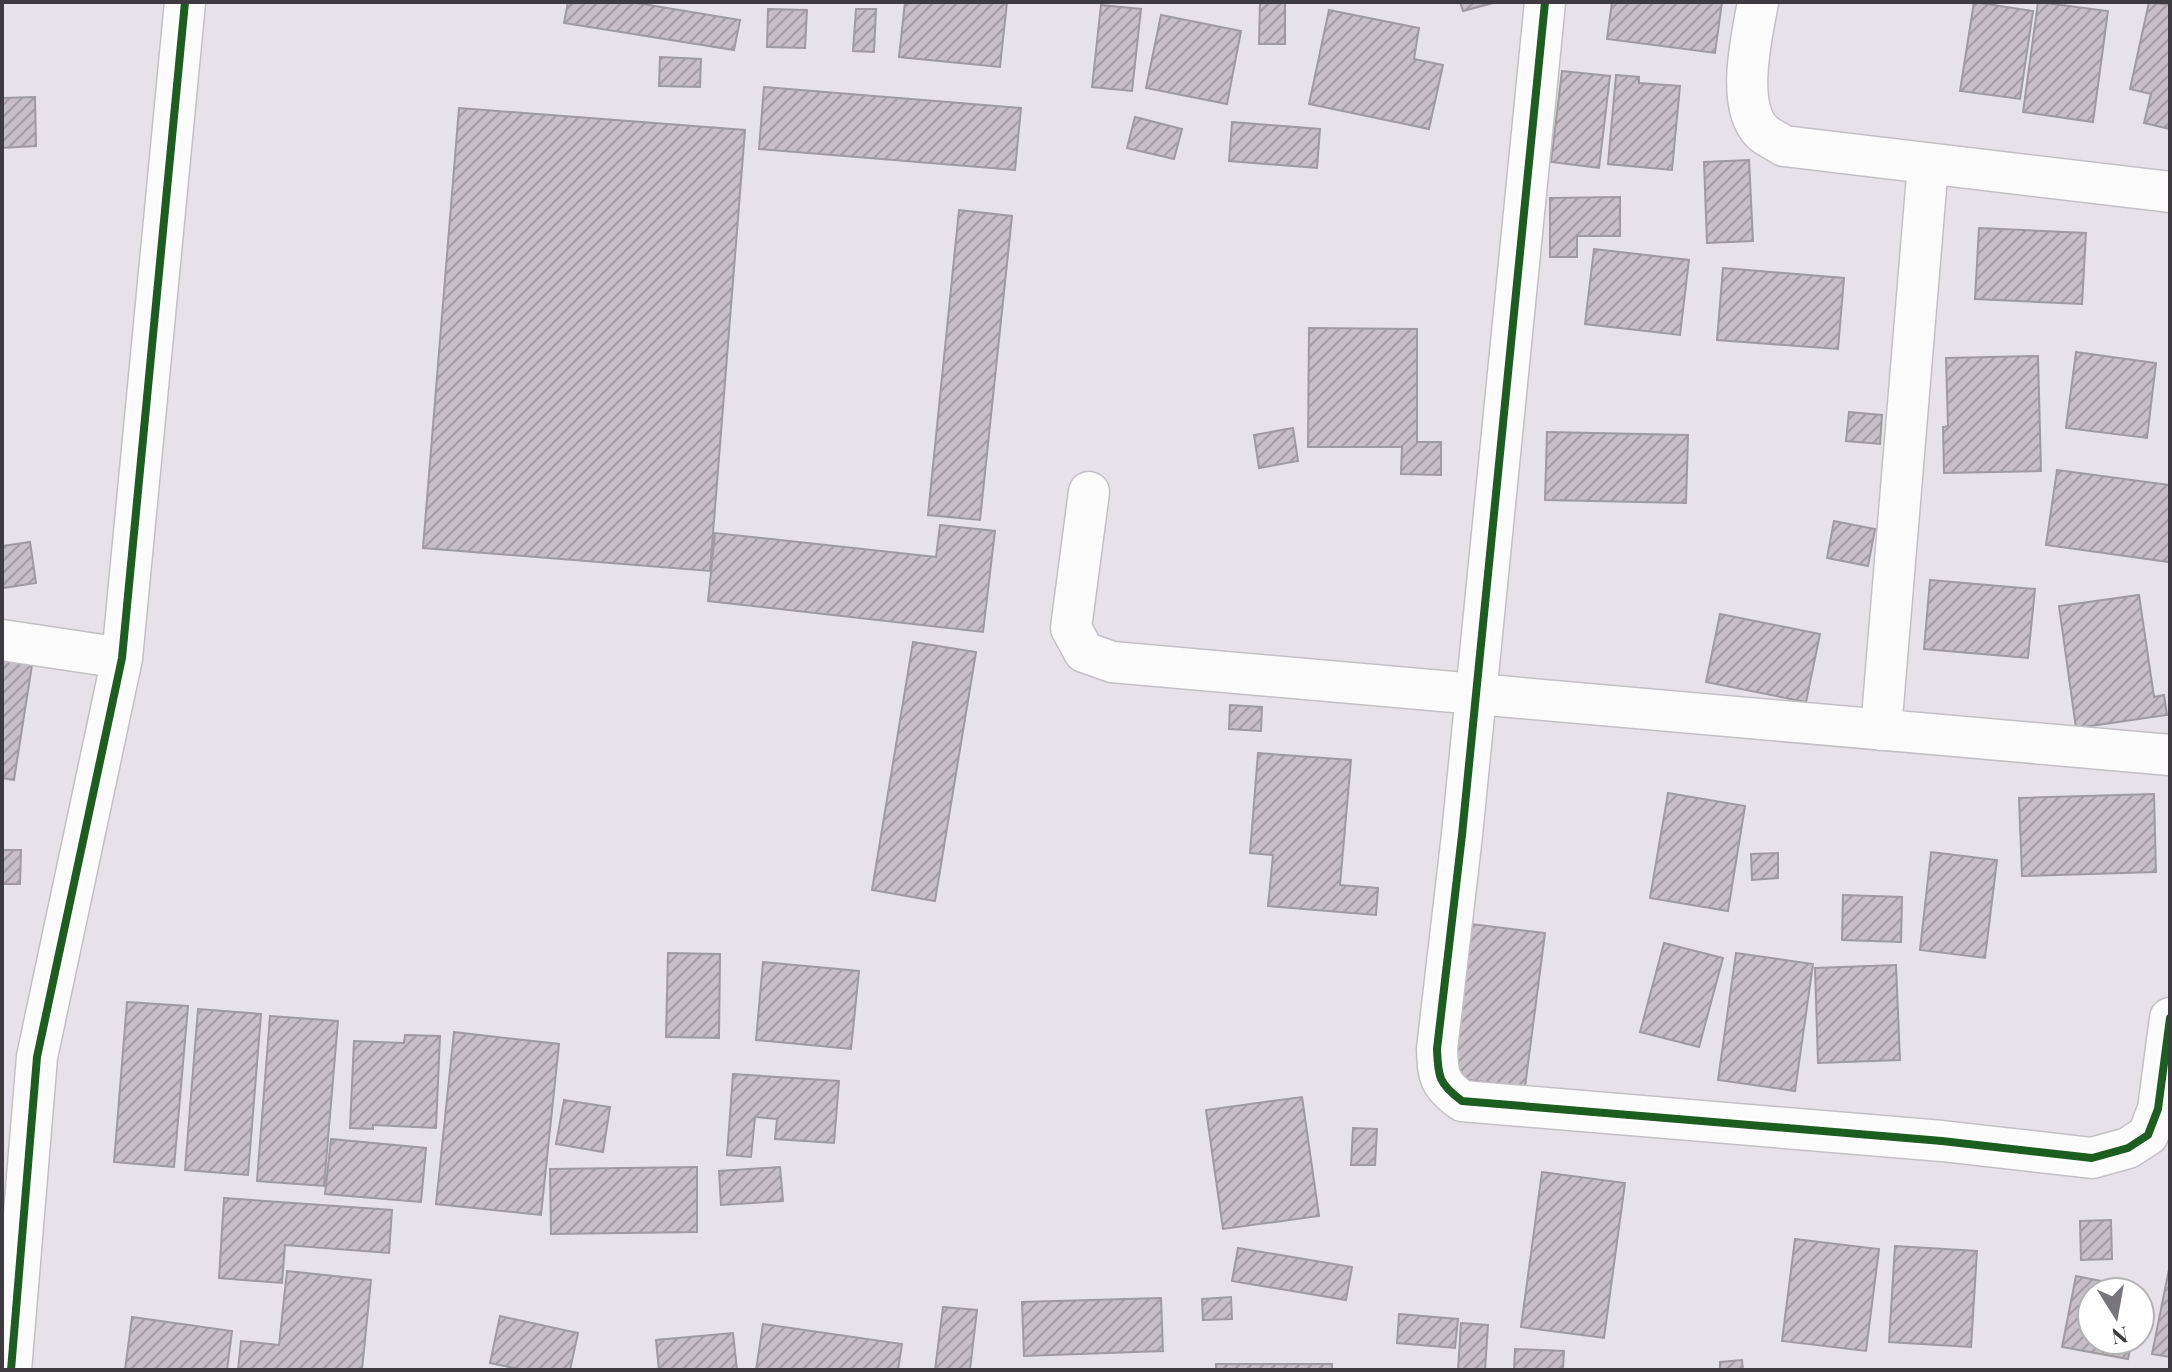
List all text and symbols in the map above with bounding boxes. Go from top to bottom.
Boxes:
north arrow [2076,1276,2156,1356]
text: N [2109,1320,2131,1353]

